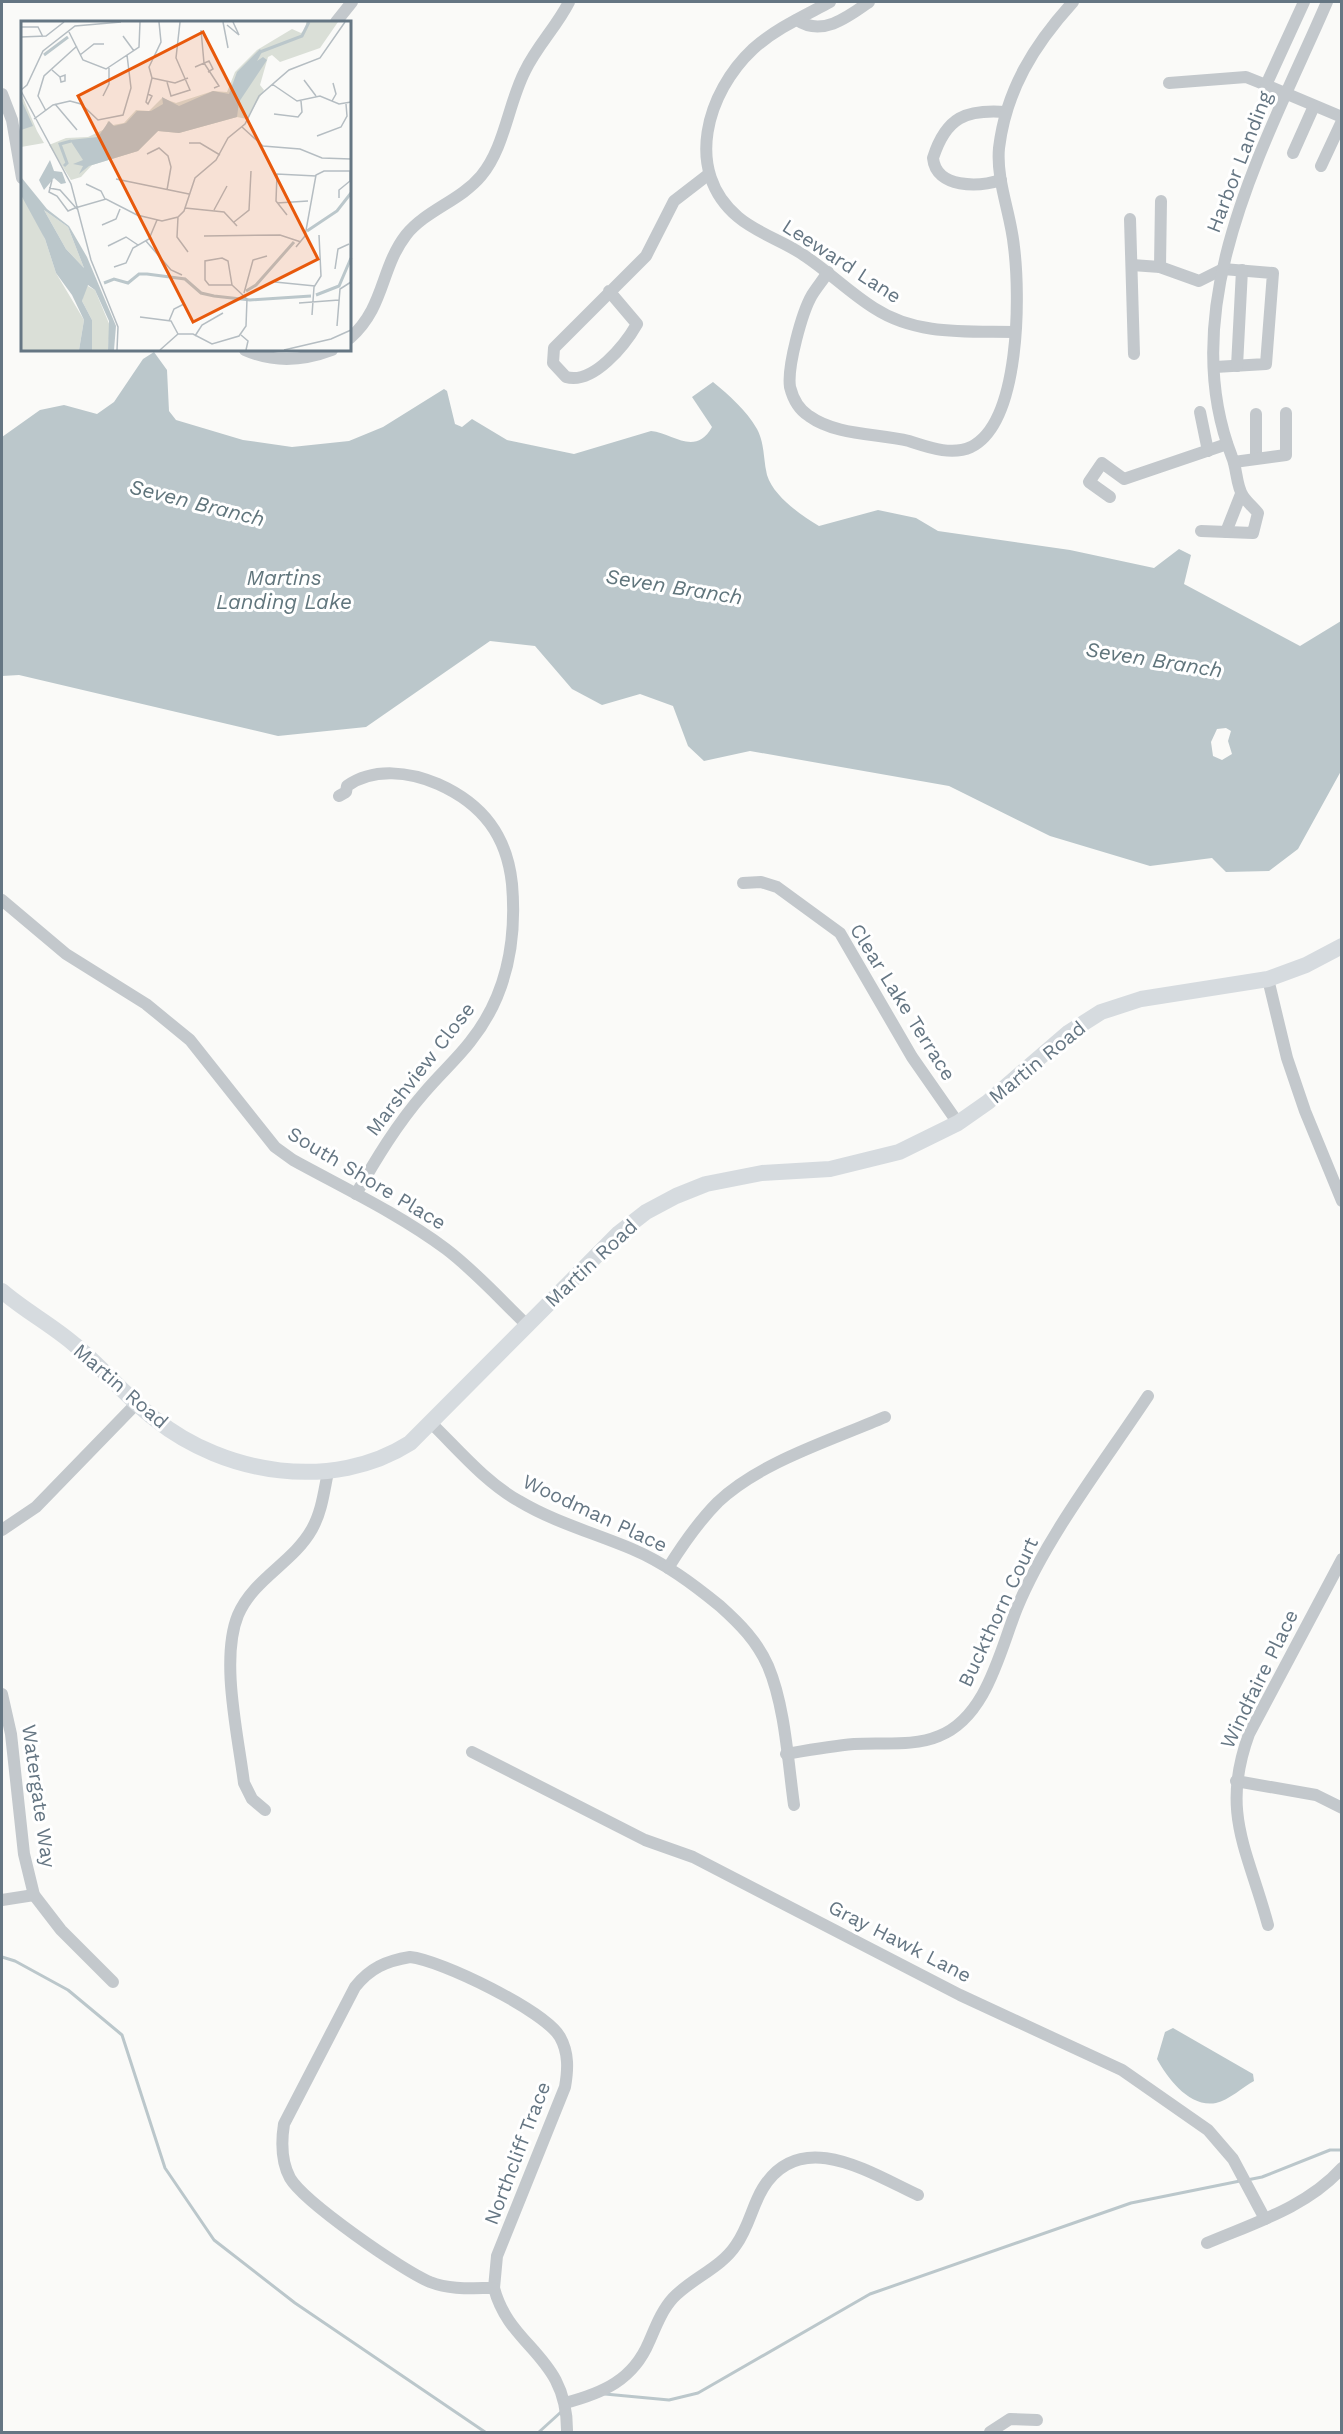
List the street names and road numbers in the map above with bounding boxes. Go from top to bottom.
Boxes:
street label: Harbor Landing [1201,88,1277,236]
street label: Leeward Lane [778,214,906,308]
street label: Clear Lake Terrace [845,919,961,1085]
street label: Marshview Close [360,997,480,1141]
street label: Martin Road [984,1016,1090,1108]
street label: South Shore Place [283,1121,451,1235]
street label: Martin Road [540,1214,642,1312]
street label: Martin Road [69,1338,173,1434]
street label: Woodman Place [519,1469,671,1557]
street label: Buckthorn Court [953,1533,1043,1691]
street label: Windfaire Place [1215,1605,1303,1753]
street label: Watergate Way [17,1723,61,1870]
street label: Gray Hawk Lane [825,1895,975,1987]
street label: Northcliff Trace [479,2078,555,2228]

